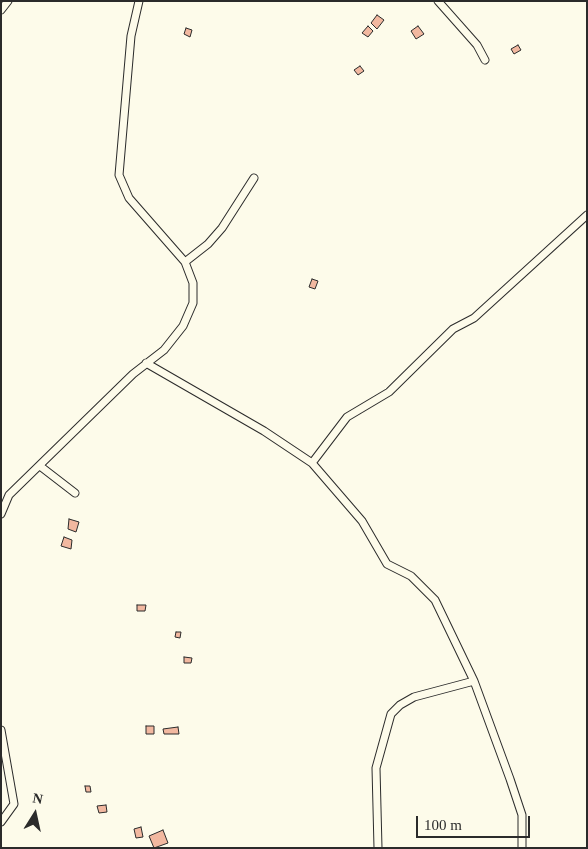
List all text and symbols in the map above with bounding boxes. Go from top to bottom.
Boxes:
north arrow [10,789,60,839]
text: N [31,790,44,807]
scale bar [418,806,532,838]
text: 100 m [424,817,462,833]

